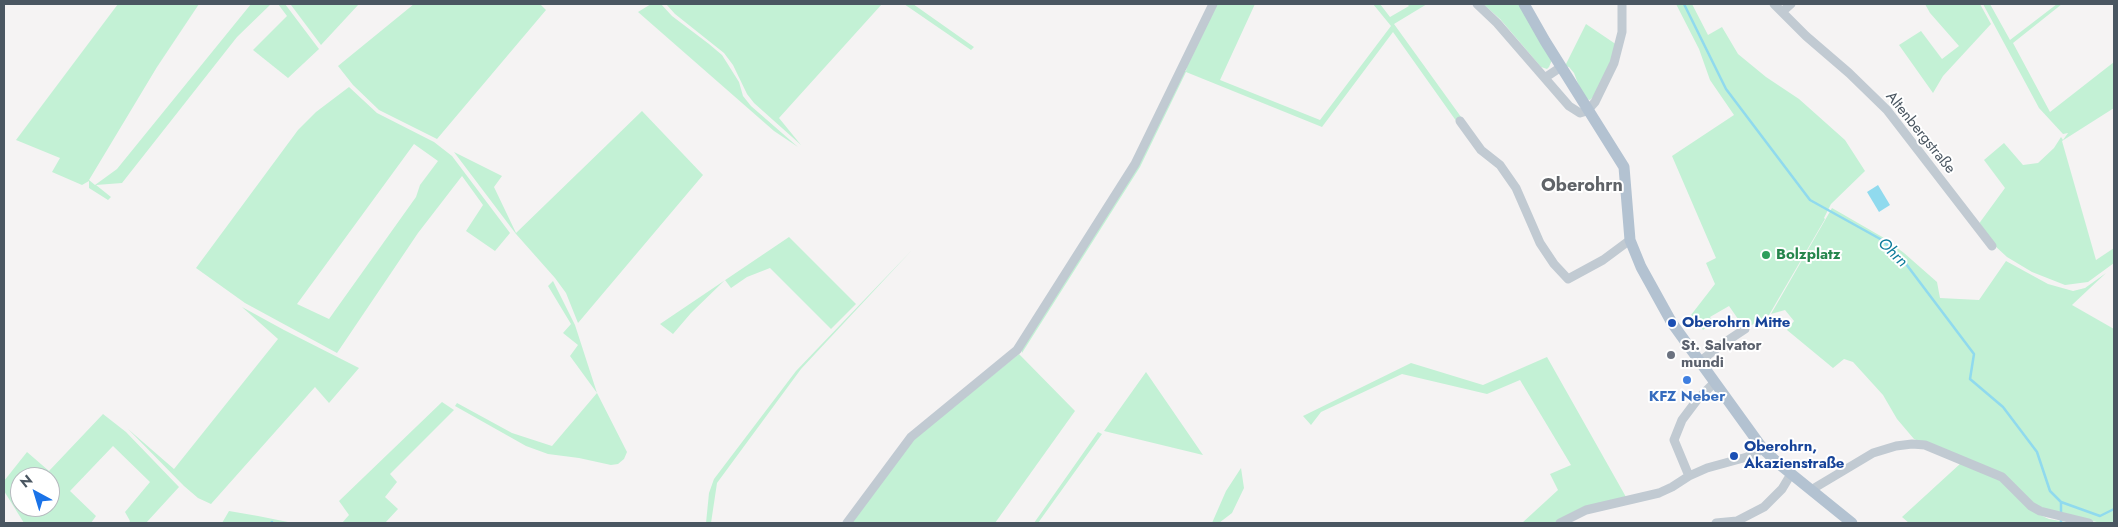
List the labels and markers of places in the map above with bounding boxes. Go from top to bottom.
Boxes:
place label: Bolzplatz [1776,246,1841,264]
marker: Bolzplatz [1760,249,1772,261]
place label: Oberohrn Mitte [1682,314,1790,332]
marker: Oberohrn Mitte [1666,317,1678,329]
place label: St. Salvator mundi [1681,337,1762,372]
marker: St. Salvator mundi [1665,349,1677,361]
marker: KFZ Neber [1681,374,1693,386]
place label: KFZ Neber [1649,388,1725,406]
place label: Oberohrn, Akazienstraße [1744,438,1844,473]
marker: Oberohrn, Akazienstraße [1728,450,1740,462]

